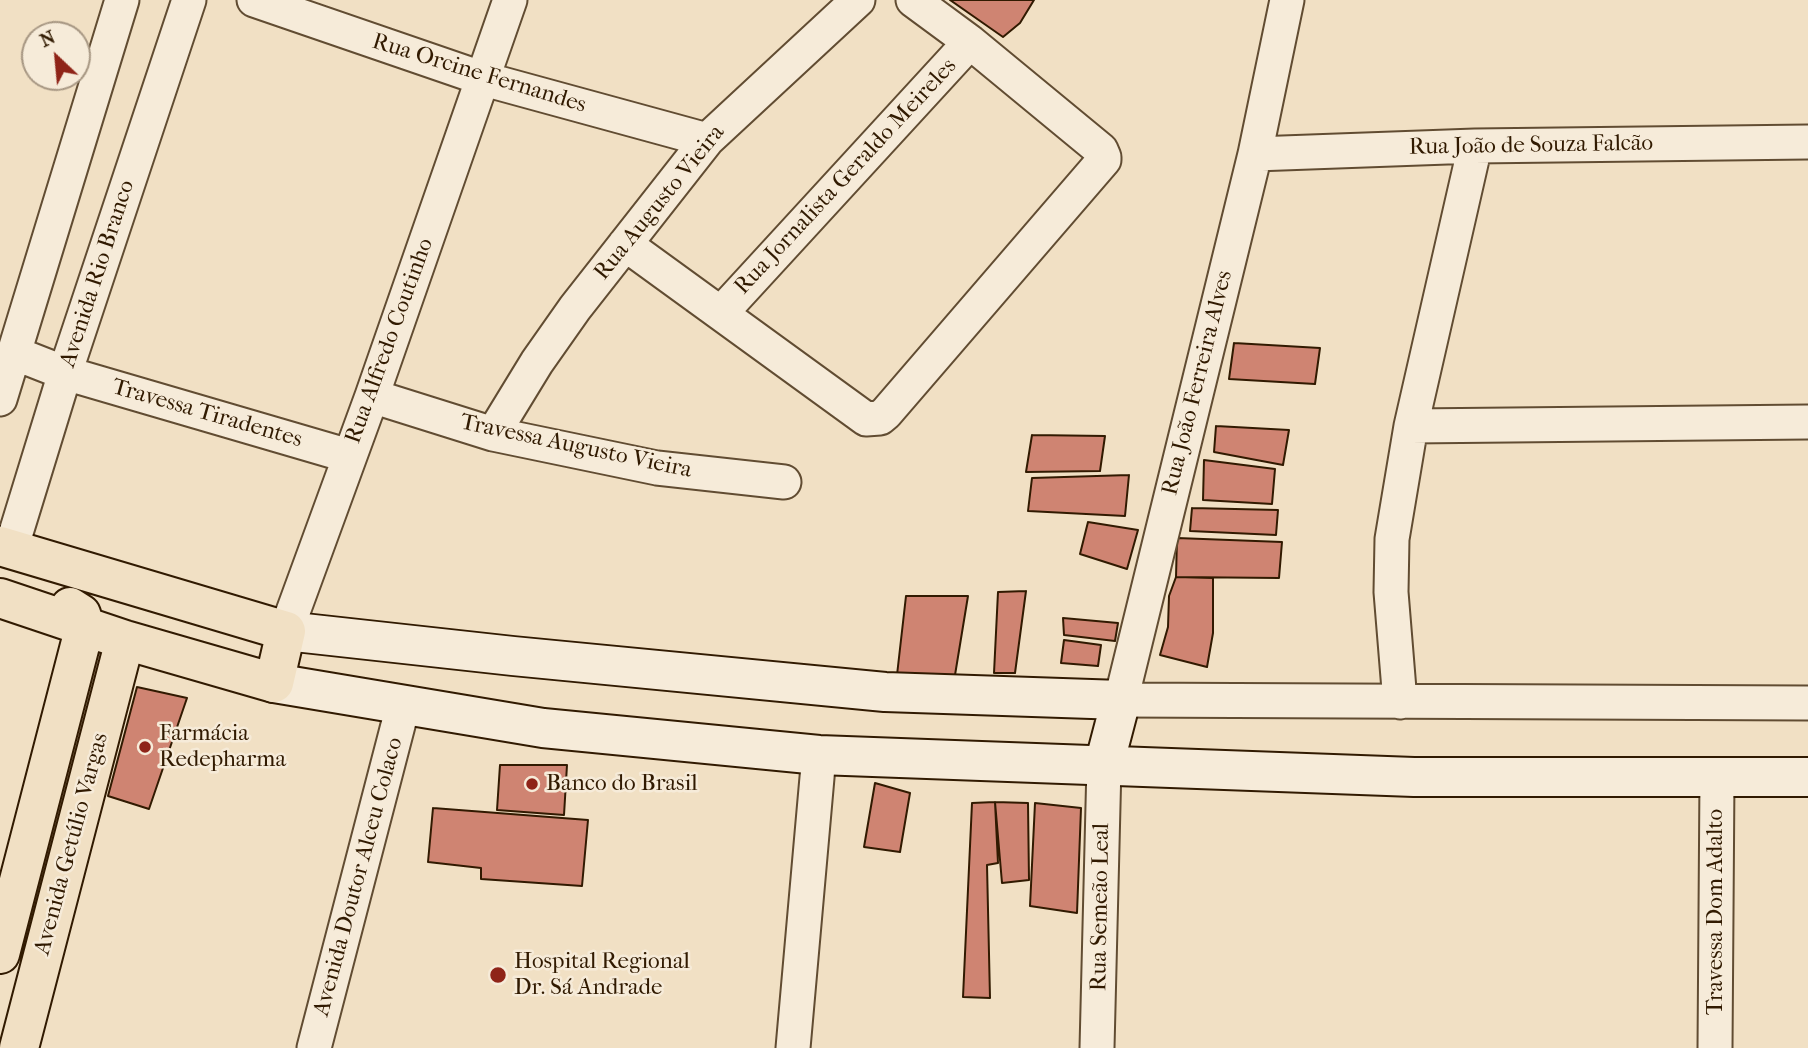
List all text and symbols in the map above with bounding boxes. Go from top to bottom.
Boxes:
north arrow [21,21,91,91]
text: N [36,26,59,52]
street label: Rua Orcine Fernandes [369,28,589,120]
street label: Rua Jornalista Geraldo Meireles [729,53,963,301]
street label: Rua Augusto Vieira [589,120,731,286]
street label: Rua João de Souza Falcão [1409,130,1653,162]
street label: Avenida Rio Branco [55,177,141,371]
street label: Rua Alfredo Coutinho [340,234,440,448]
street label: Rua João Ferreira Alves [1157,268,1239,498]
street label: Travessa Tiradentes [109,374,305,454]
street label: Travessa Augusto Vieira [458,409,694,485]
place label: Farmácia Redepharma [159,720,286,774]
street label: Avenida Getúlio Vargas [29,730,115,958]
street label: Avenida Doutor Alceu Colaco [308,735,410,1019]
marker: Farmácia Redepharma [137,739,153,755]
place label: Banco do Brasil [546,770,698,798]
marker: Banco do Brasil [524,776,540,792]
street label: Travessa Dom Adalto [1702,809,1730,1015]
street label: Rua Semeão Leal [1086,823,1116,991]
place label: Hospital Regional Dr. Sá Andrade [514,948,690,1002]
marker: Hospital Regional Dr. Sá Andrade [488,965,508,985]

